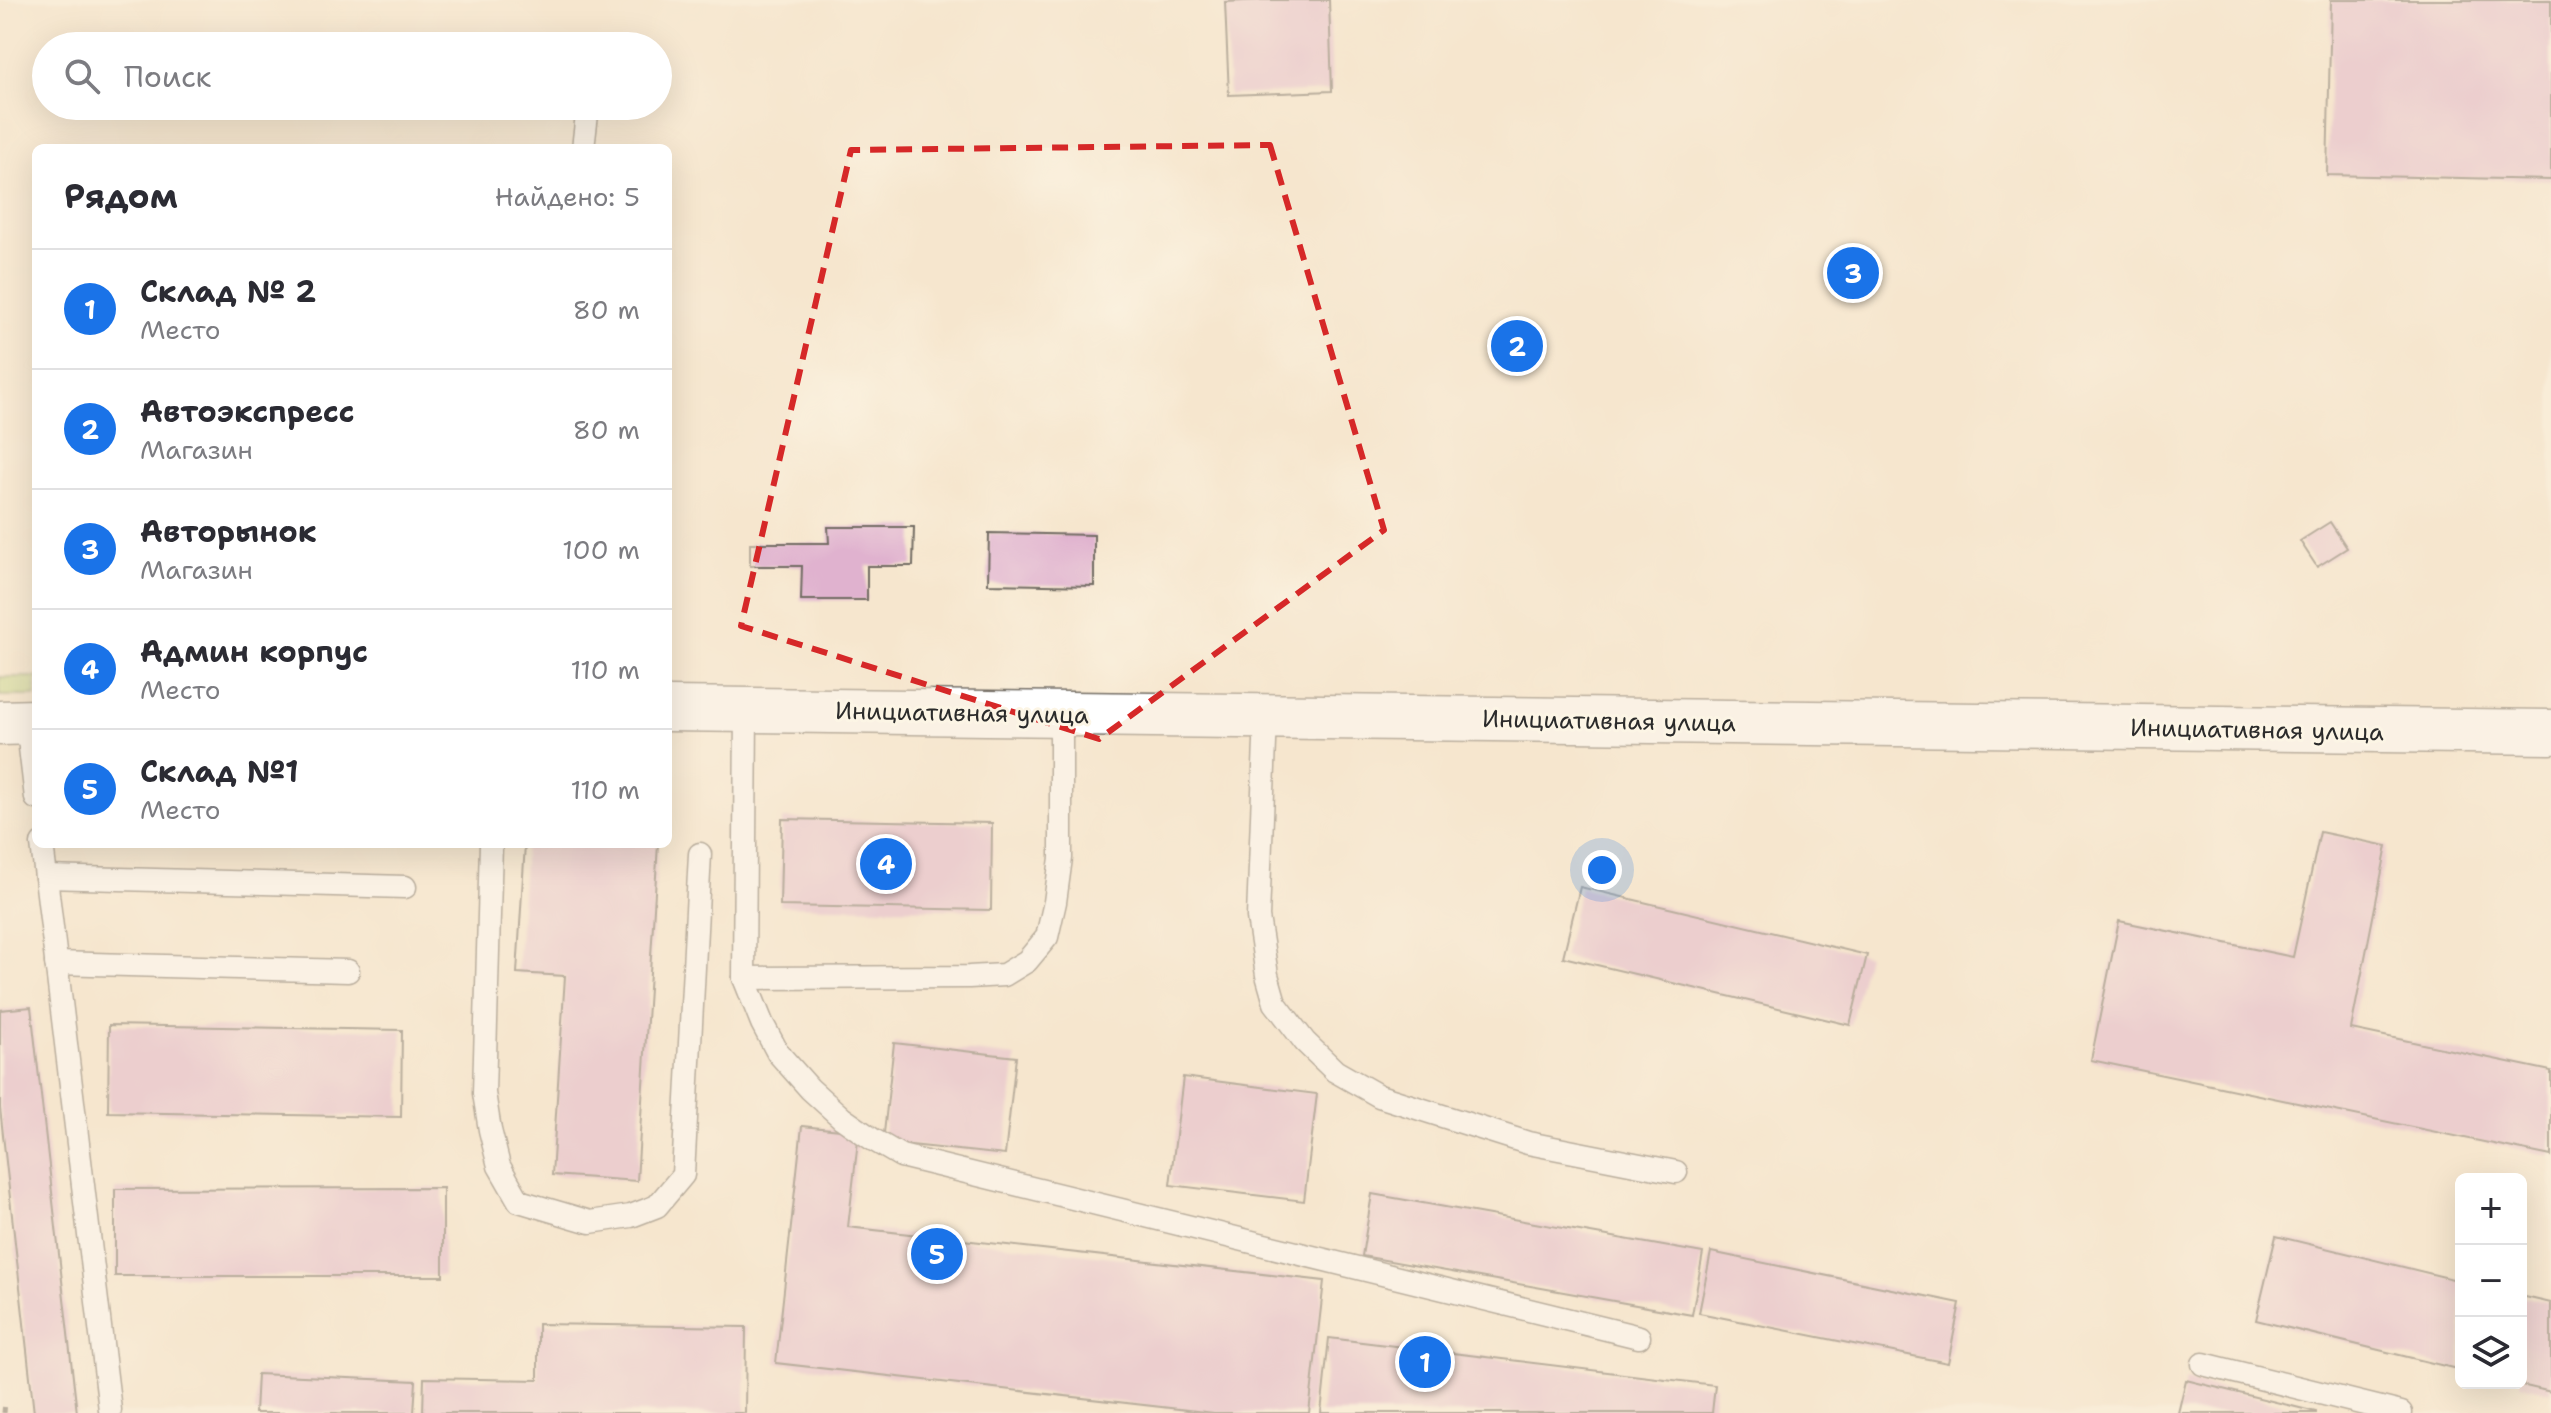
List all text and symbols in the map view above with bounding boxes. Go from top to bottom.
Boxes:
search box [32,32,672,120]
icon: search [60,54,104,98]
text: Поиск [124,56,212,97]
text: Рядом [64,173,178,219]
text: Найдено: 5 [495,179,640,214]
pin: 3 [1827,243,1879,303]
text: Склад № 2 [140,271,316,312]
text: 1 [84,292,96,327]
text: 80 m [573,292,640,327]
text: Место [140,312,221,347]
pin: 2 [1491,316,1543,376]
text: Автоэкспресс [140,391,355,432]
text: 2 [81,412,99,447]
text: 80 m [573,412,640,447]
text: Магазин [140,432,253,467]
text: Авторынок [140,511,317,552]
text: 3 [81,532,99,567]
text: 100 m [562,532,640,567]
text: Магазин [140,552,253,587]
text: Админ корпус [140,631,368,672]
text: 4 [81,652,99,687]
text: 110 m [570,652,640,687]
text: Место [140,672,221,707]
street label: Инициативная улица [835,695,1089,731]
street label: Инициативная улица [1482,703,1736,739]
street label: Инициативная улица [2130,712,2384,748]
text: Склад №1 [140,751,299,792]
text: 5 [82,772,98,807]
text: 110 m [570,772,640,807]
text: Место [140,792,221,827]
pin: 4 [860,834,912,894]
your location [1582,850,1622,890]
map controls [2455,1173,2527,1389]
button: + [2455,1173,2527,1245]
pin: 5 [911,1224,963,1284]
button: − [2455,1245,2527,1317]
button: layers [2455,1317,2527,1389]
pin: 1 [1399,1332,1451,1392]

